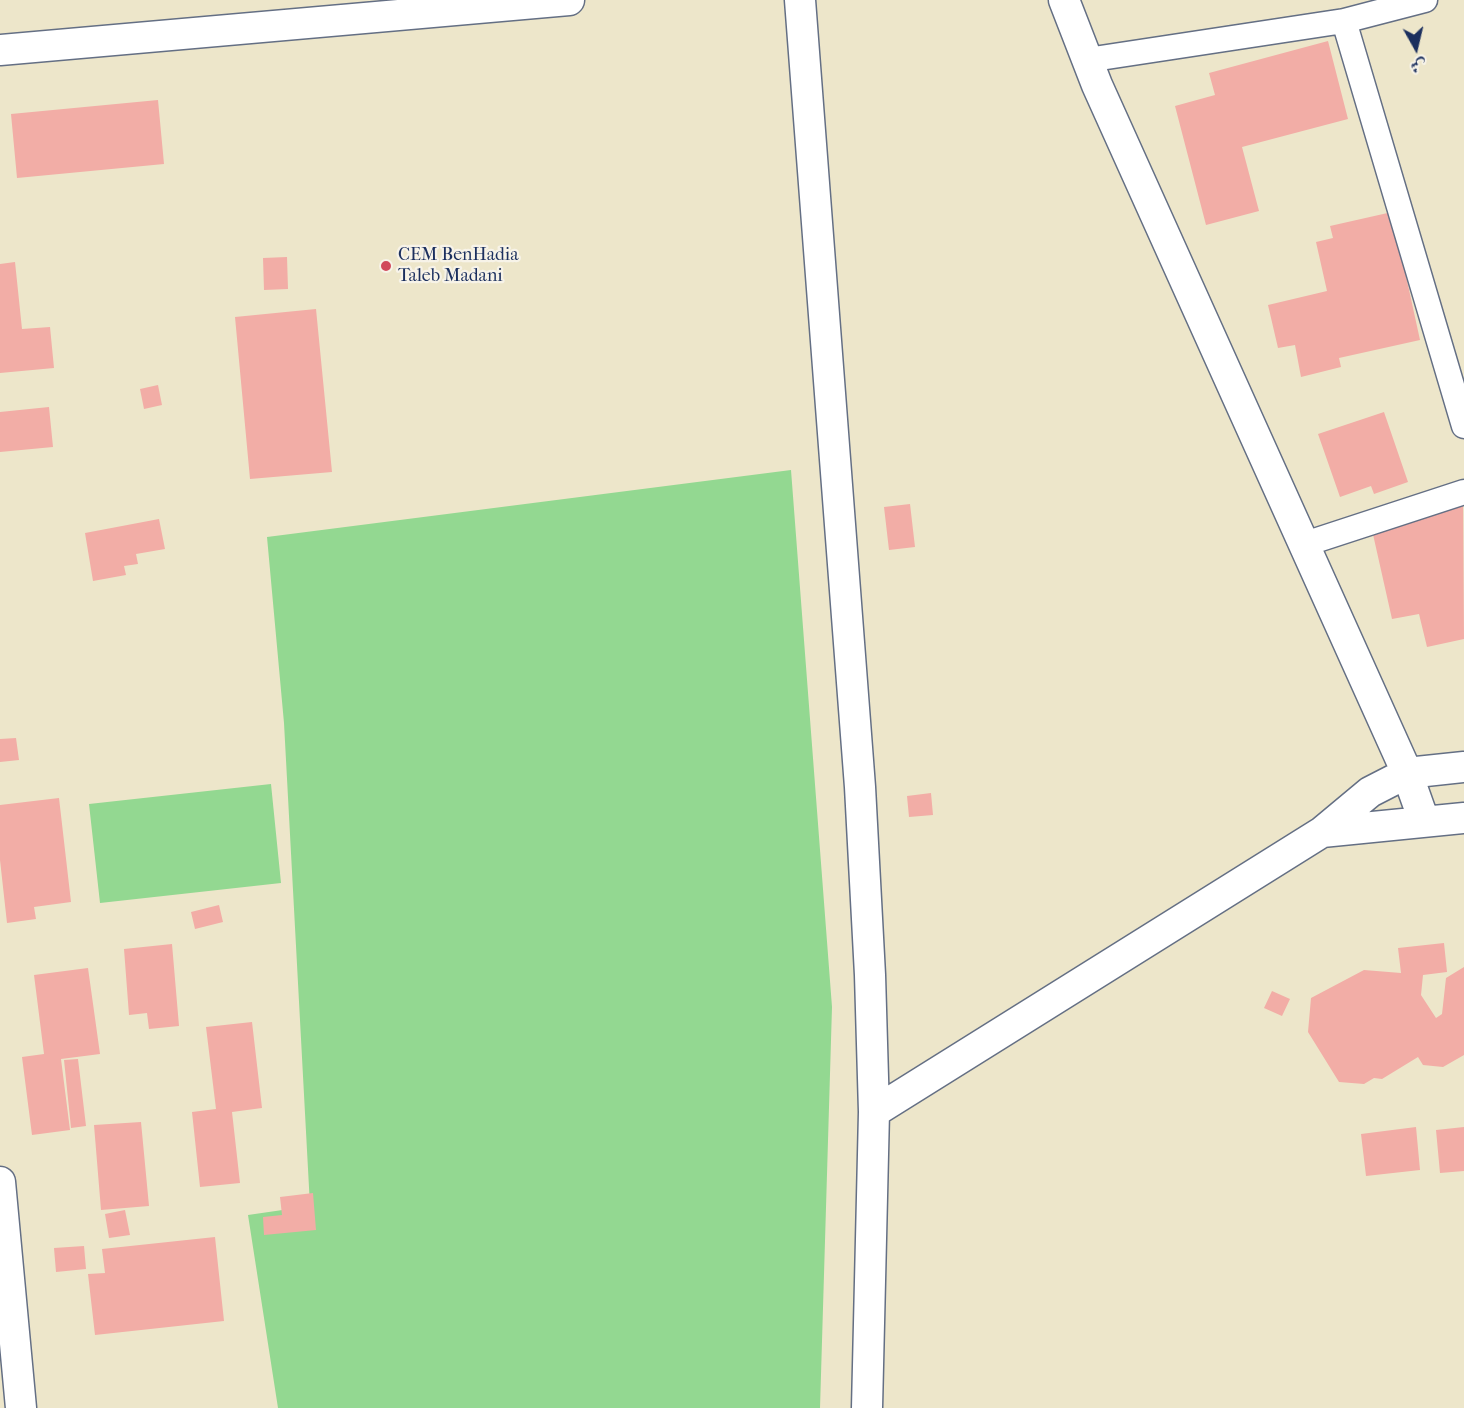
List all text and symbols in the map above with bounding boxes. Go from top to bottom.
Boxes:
north arrow [1386,18,1446,78]
text: ش [1409,56,1428,77]
place label: CEM BenHadia Taleb Madani [398,245,518,288]
marker: CEM BenHadia Taleb Madani [379,259,393,273]

